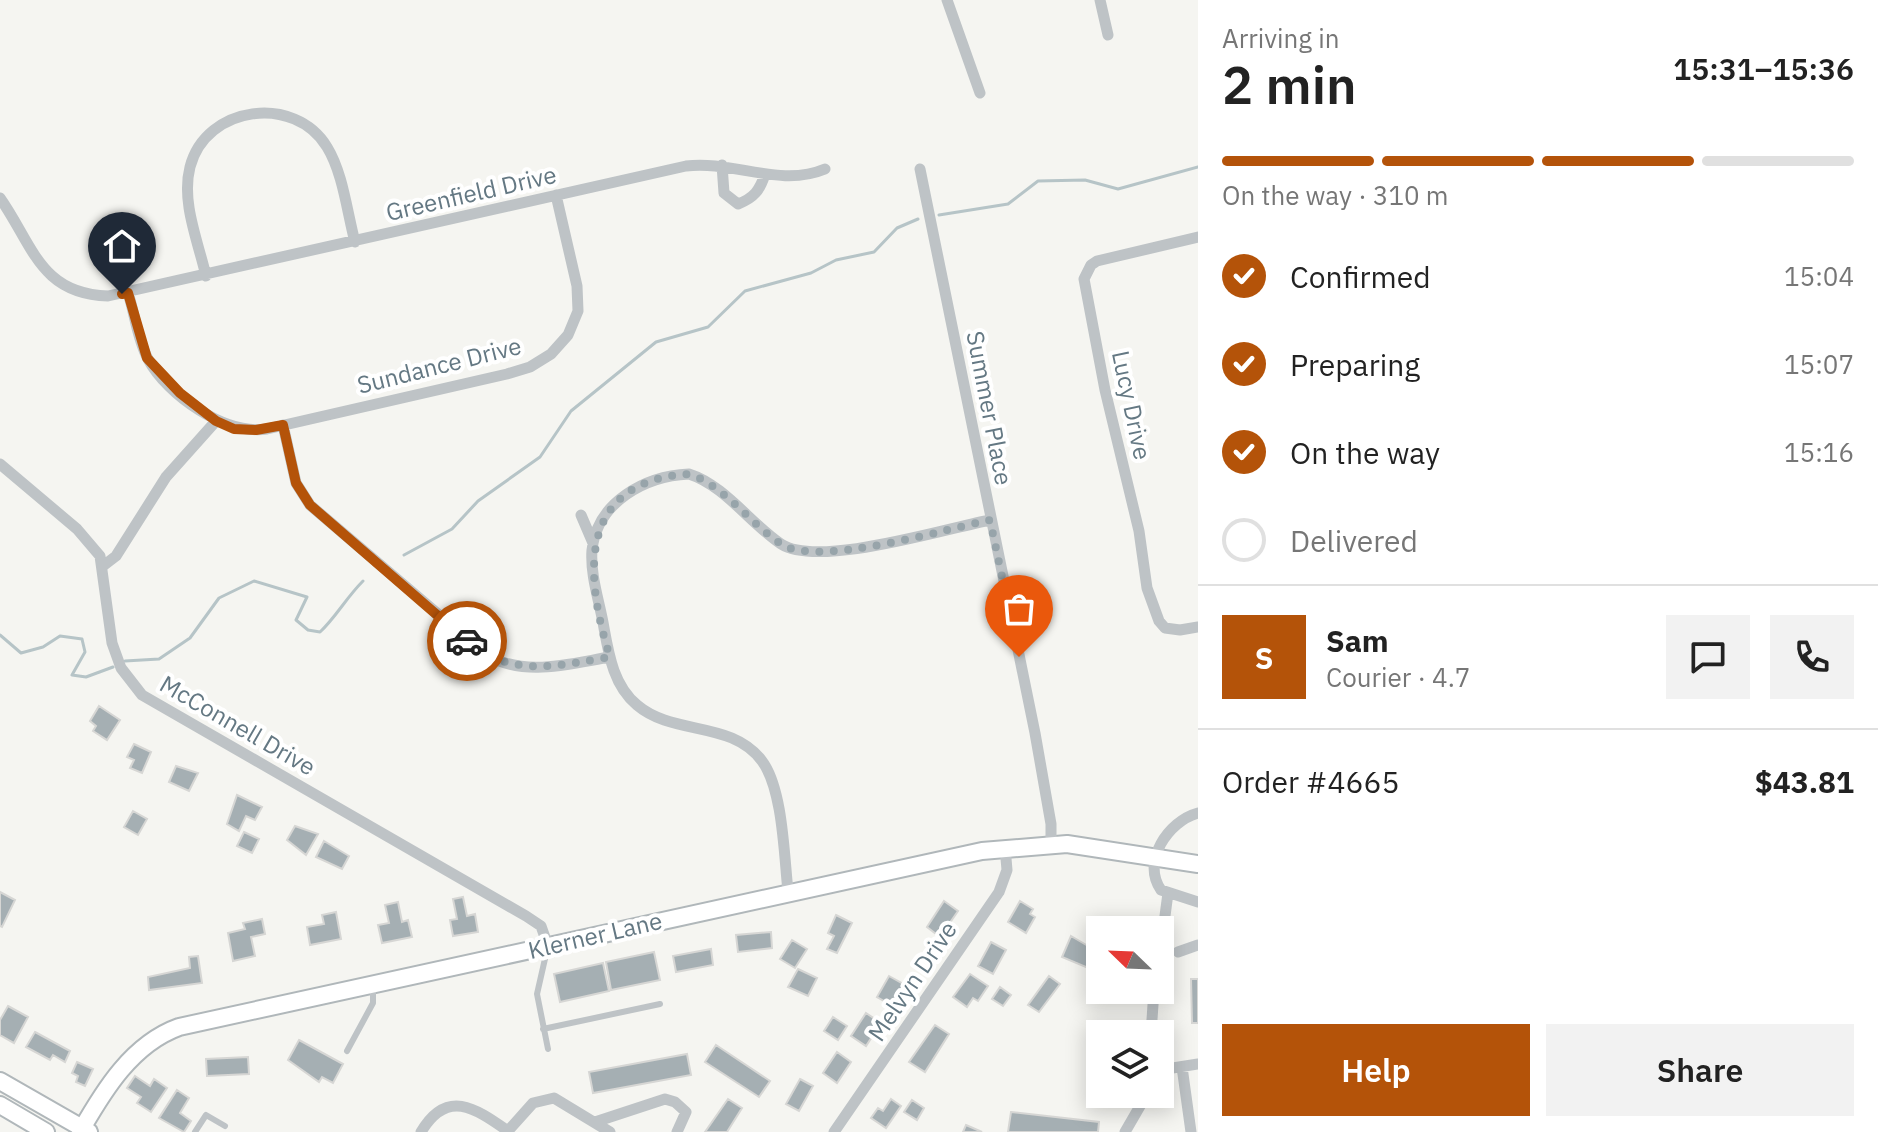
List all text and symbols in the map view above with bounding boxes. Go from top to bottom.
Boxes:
text: Arriving in [1222,21,1339,55]
text: 15:31–15:36 [1673,49,1854,88]
text: 2 min [1222,51,1357,118]
street label: Greenfield Drive [383,158,559,228]
text: On the way · 310 m [1222,178,1448,212]
pin [88,212,156,294]
icon: home [100,224,144,268]
icon: check [1222,254,1266,298]
text: Confirmed [1290,257,1431,296]
text: 15:04 [1784,259,1854,293]
street label: Summer Place [959,328,1021,488]
street label: Sundance Drive [354,329,524,401]
icon: check [1222,342,1266,386]
text: Preparing [1290,345,1420,384]
street label: Lucy Drive [1105,347,1159,463]
text: 15:07 [1784,347,1854,381]
icon: check [1222,430,1266,474]
text: On the way [1290,433,1440,472]
text: 15:16 [1784,435,1854,469]
text: Delivered [1290,521,1418,560]
pin [985,575,1053,657]
icon: bag [997,587,1041,631]
courier [427,601,507,681]
button: chat [1666,615,1750,699]
button: phone [1770,615,1854,699]
icon: car [445,619,489,663]
text: Sam [1326,621,1389,660]
text: S [1255,638,1273,677]
text: Courier · 4.7 [1326,660,1470,694]
street label: McConnell Drive [154,667,322,783]
text: Order #4665 [1222,762,1399,801]
text: $43.81 [1755,762,1854,801]
street label: Klerner Lane [525,904,665,966]
street label: Melvyn Drive [860,915,964,1047]
north arrow [1086,916,1174,1004]
map controls [1086,916,1174,1108]
button: layers [1086,1020,1174,1108]
button: Help [1222,1024,1530,1116]
button: Share [1546,1024,1854,1116]

